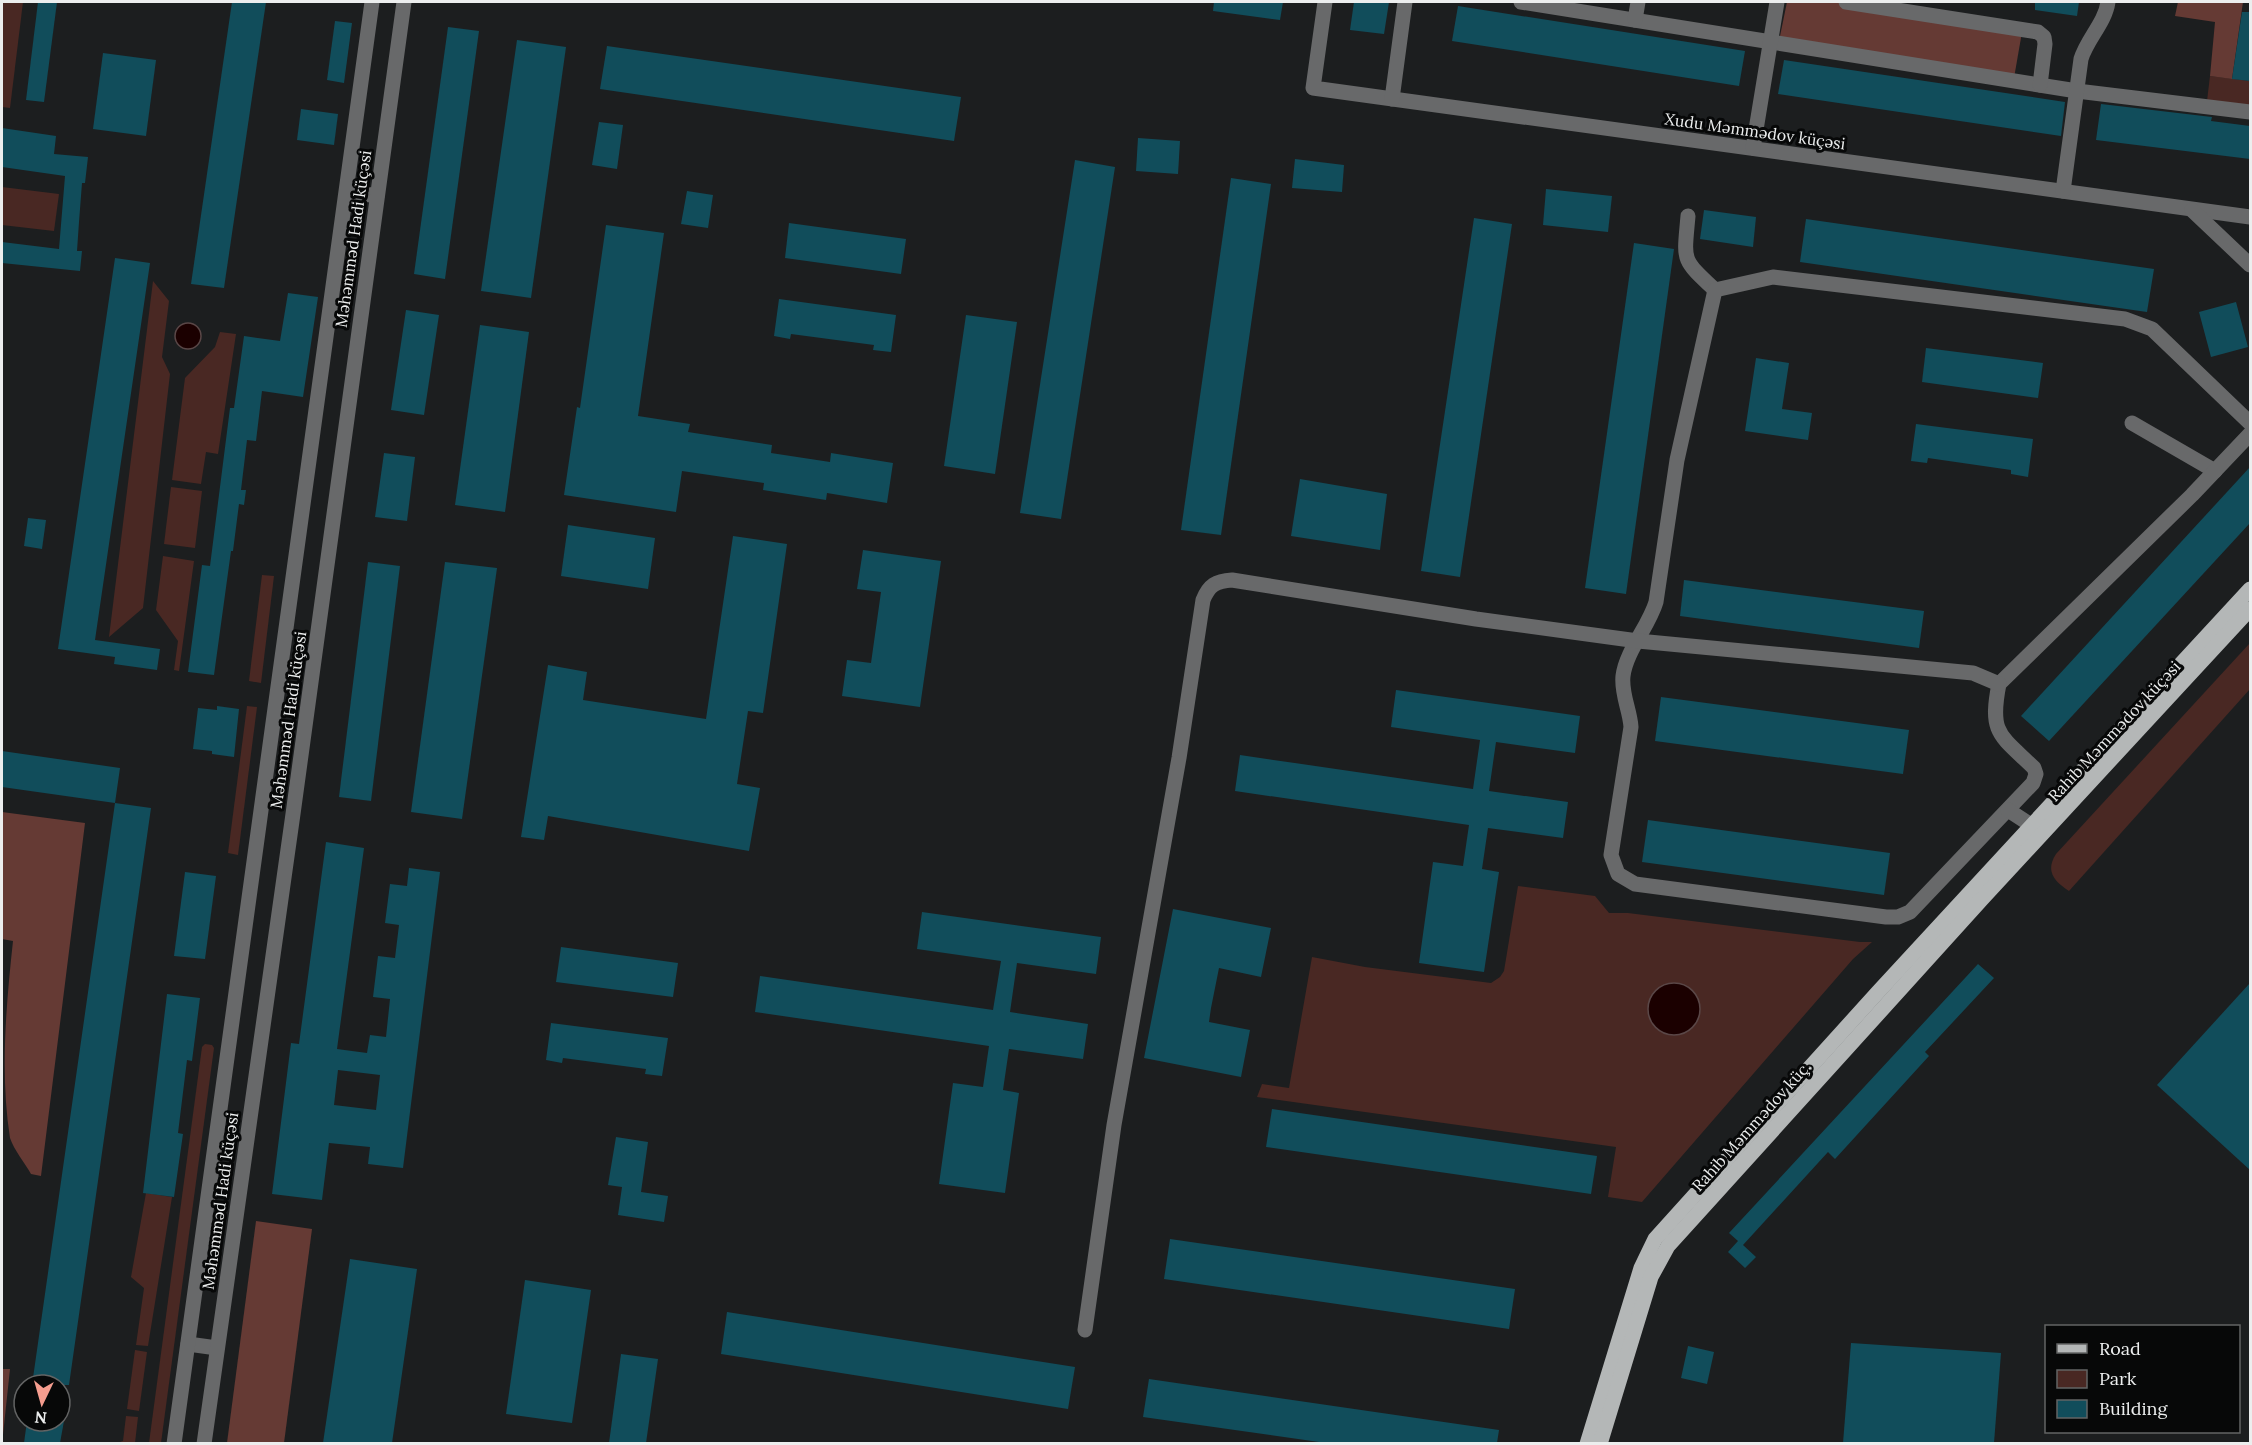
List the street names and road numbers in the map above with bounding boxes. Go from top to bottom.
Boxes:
street label: Xudu Məmmədov küçəsi [1663,108,1847,154]
street label: Məhəmməd Hadi küçəsi [331,149,375,329]
street label: Məhəmməd Hadi küçəsi [266,630,310,810]
street label: Rahib Məmmədov küçəsi [2044,657,2184,805]
street label: Rahib Məmmədov küç. [1687,1057,1815,1195]
street label: Məhəmməd Hadi küçəsi [198,1111,242,1291]

